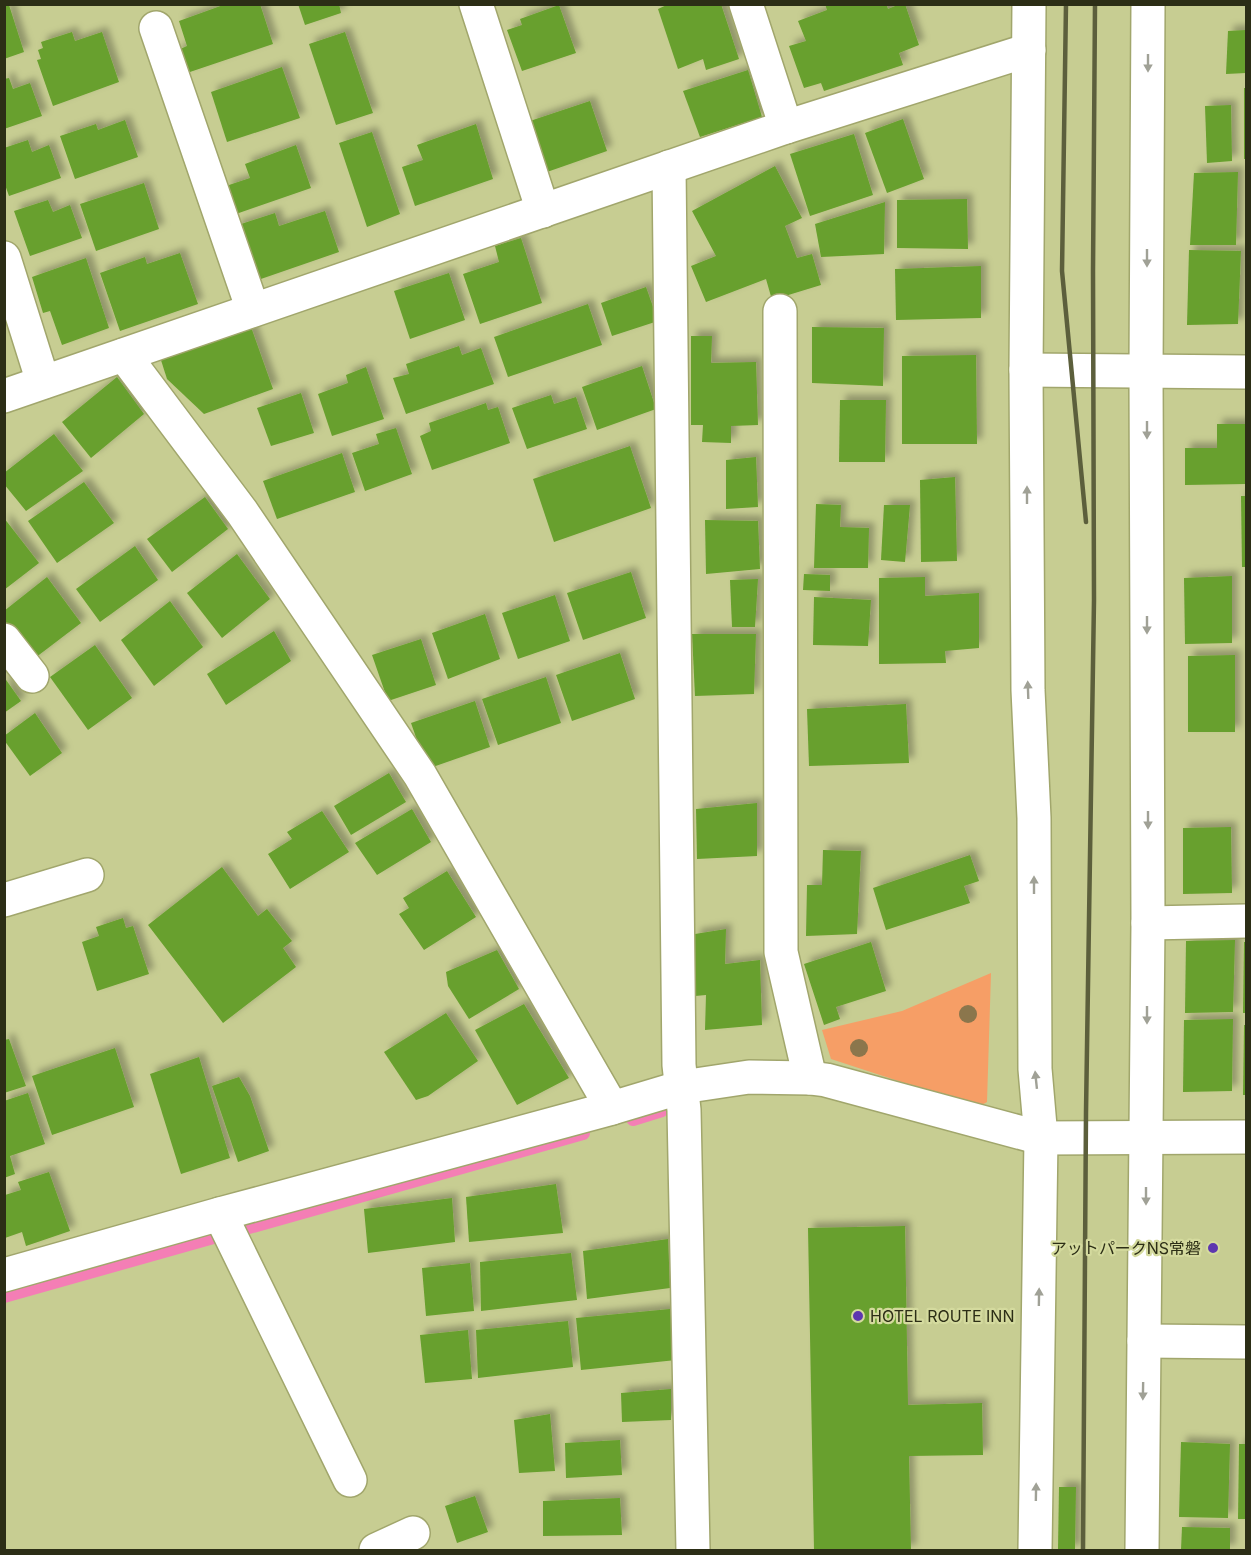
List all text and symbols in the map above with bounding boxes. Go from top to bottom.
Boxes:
one-way arrow [1143,53,1153,72]
one-way arrow [1142,248,1152,267]
one-way arrow [1142,420,1152,439]
one-way arrow [1022,486,1032,505]
one-way arrow [1142,615,1152,634]
one-way arrow [1024,681,1033,700]
one-way arrow [1143,810,1153,829]
one-way arrow [1029,875,1039,894]
one-way arrow [1142,1005,1152,1024]
one-way arrow [1031,1070,1041,1089]
one-way arrow [1141,1186,1151,1205]
place label: アットパークNS常磐 [1051,1238,1201,1258]
marker: アットパークNS常磐 [1206,1241,1220,1255]
one-way arrow [1034,1288,1044,1307]
place label: HOTEL ROUTE INN [870,1306,1014,1326]
marker: HOTEL ROUTE INN [851,1309,865,1323]
one-way arrow [1139,1381,1148,1400]
one-way arrow [1031,1483,1041,1502]

